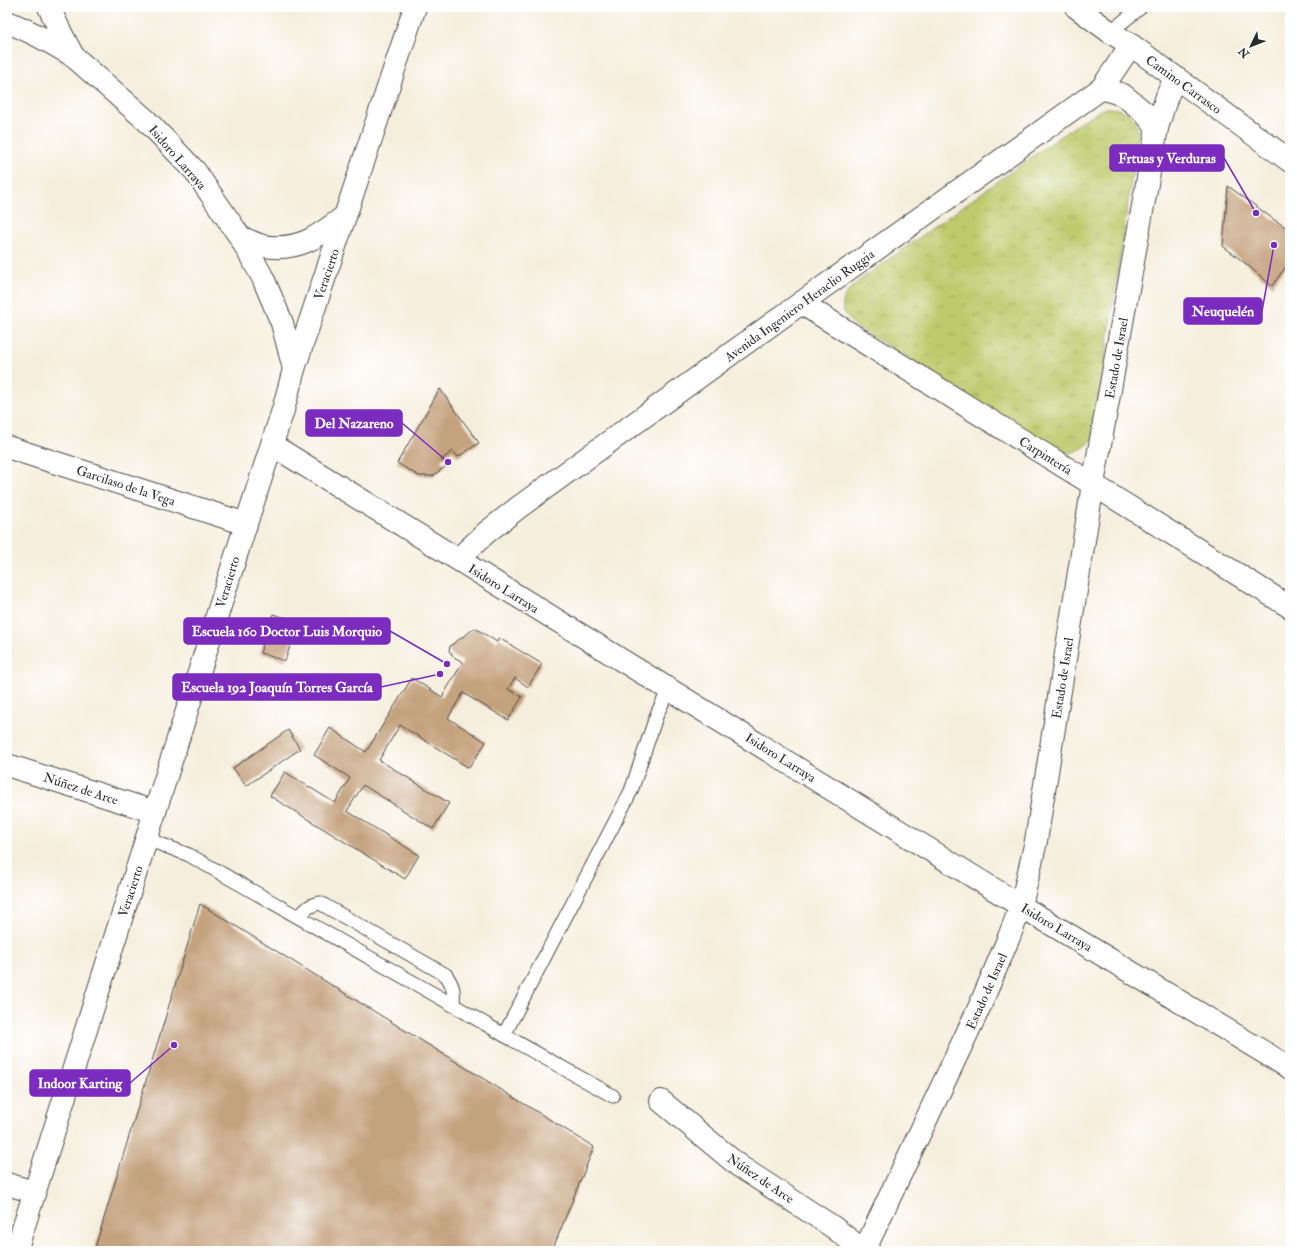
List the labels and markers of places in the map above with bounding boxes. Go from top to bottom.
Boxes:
callout: Frtuas y Verduras [1110,145,1224,171]
callout: Neuquelén [1184,298,1262,324]
callout: Del Nazareno [306,410,402,436]
callout: Escuela 160 Doctor Luis Morquio [184,618,390,644]
callout: Escuela 192 Joaquín Torres García [173,674,381,700]
callout: Indoor Karting [30,1070,130,1096]

